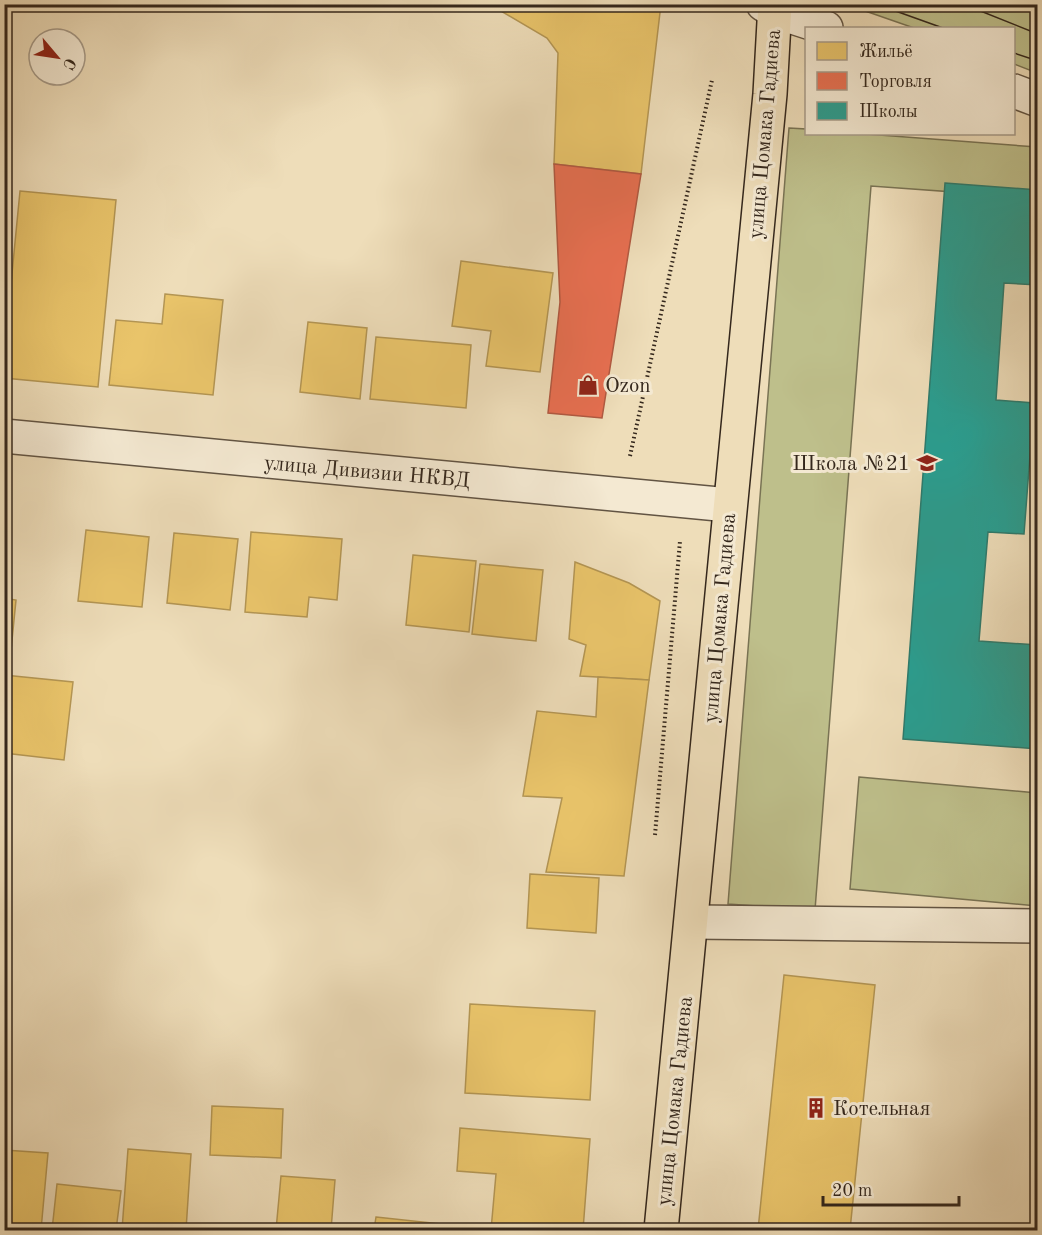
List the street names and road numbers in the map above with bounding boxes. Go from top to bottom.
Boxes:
street label: улица Цомака Гадиева [746,28,785,240]
street label: улица Дивизии НКВД [263,453,471,492]
street label: улица Цомака Гадиева [701,512,740,724]
street label: улица Цомака Гадиева [654,995,697,1207]

